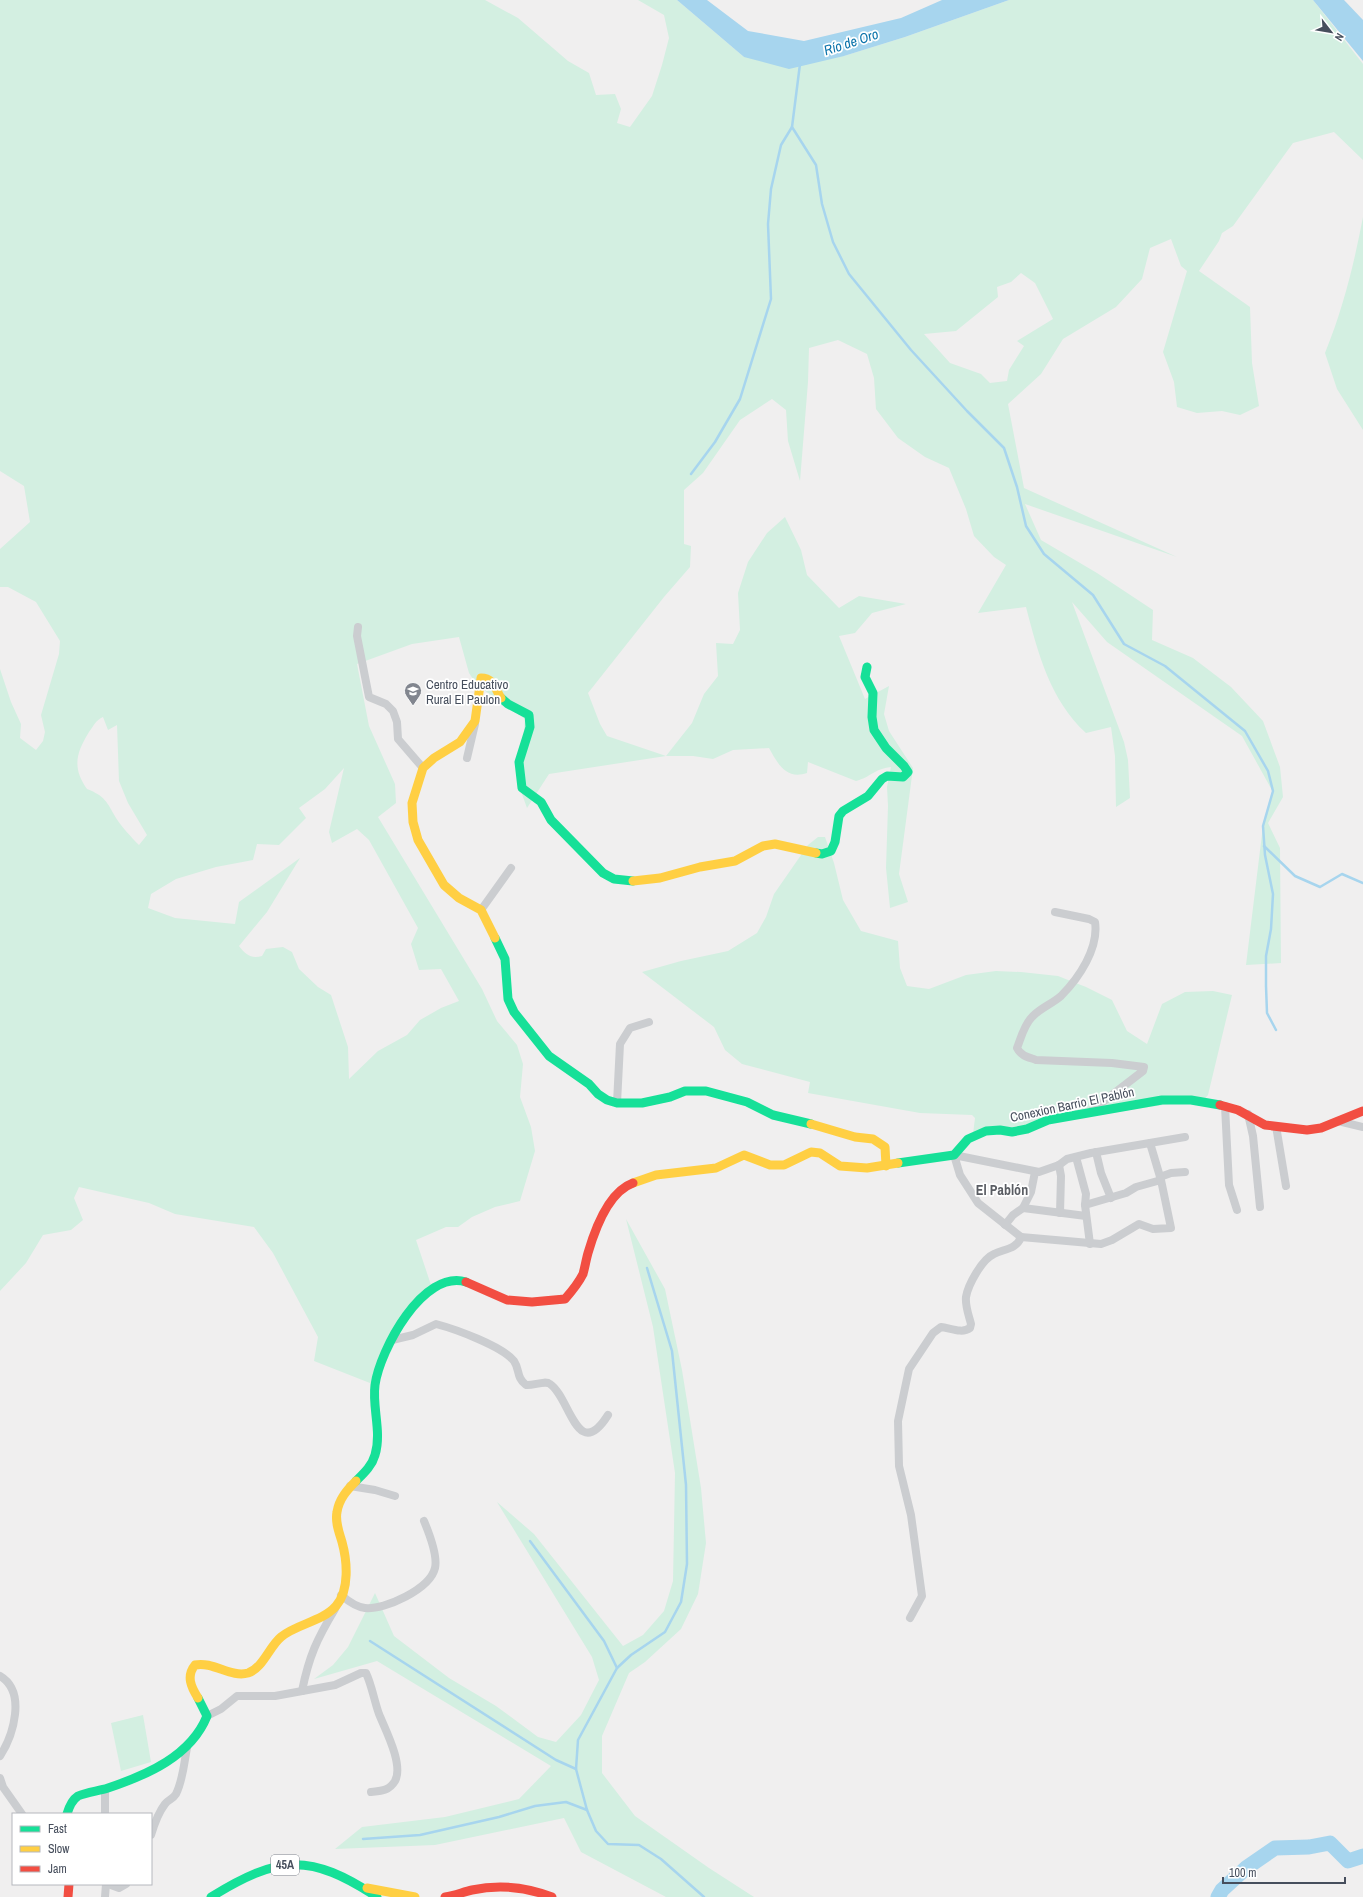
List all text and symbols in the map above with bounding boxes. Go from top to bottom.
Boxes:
north arrow [1311,12,1351,52]
water label: Río de Oro [822,25,880,59]
text: N [1332,31,1347,44]
place label: Centro Educativo Rural El Paulon [426,676,508,708]
school or university icon: Centro Educativo Rural El Paulon [403,681,423,706]
street label: Conexion Barrio El Pablón [1009,1083,1136,1126]
district label: El Pablón [976,1181,1028,1199]
legend [12,1813,152,1885]
text: Fast [48,1821,67,1837]
text: Slow [48,1841,70,1857]
road number: 45A [271,1855,299,1875]
scale bar [1223,1859,1345,1885]
text: Jam [48,1861,67,1877]
text: 100 m [1229,1865,1256,1881]

